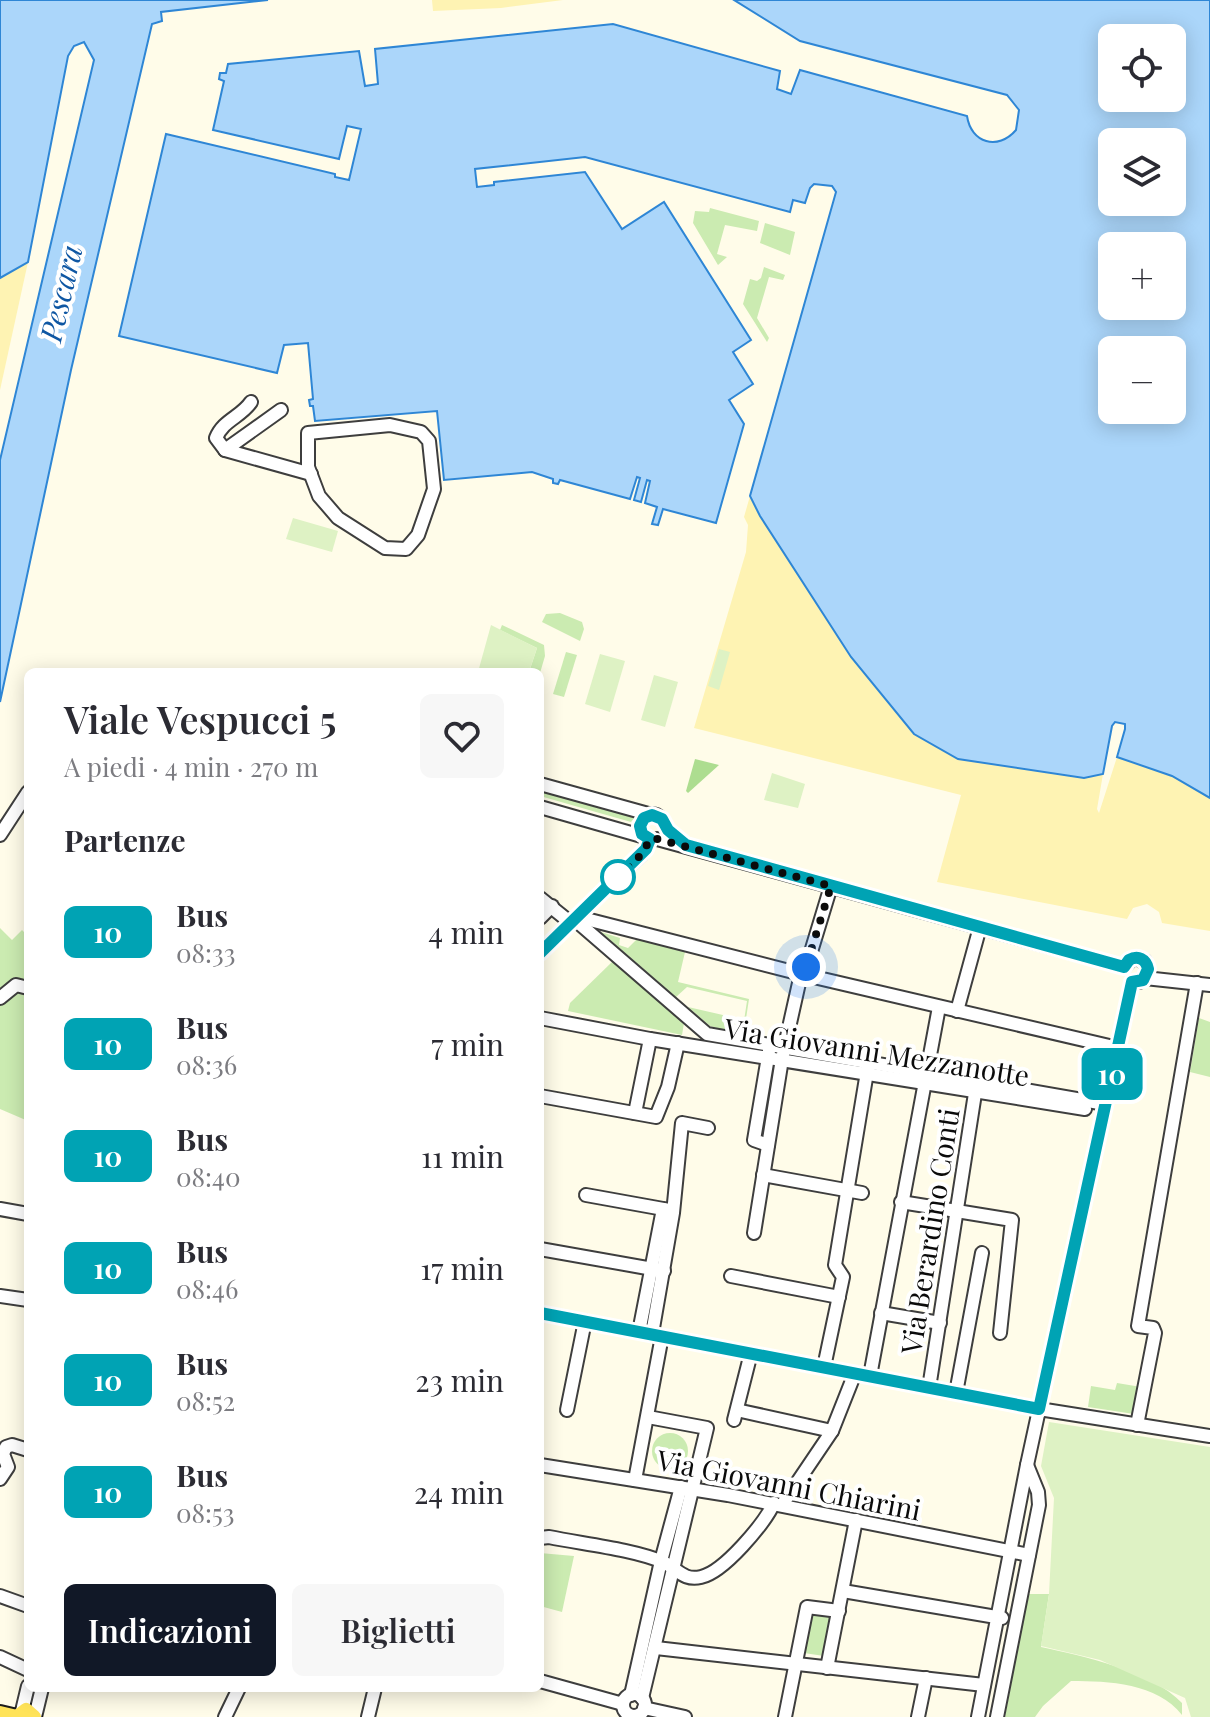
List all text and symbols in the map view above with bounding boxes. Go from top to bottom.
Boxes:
map controls [1098,24,1186,424]
button: locate [1098,24,1186,112]
button: layers [1098,128,1186,216]
button: + [1098,232,1186,320]
water label: Pescara [29,241,91,346]
button: − [1098,336,1186,424]
text: Viale Vespucci 5 [64,693,336,744]
button: heart [420,694,504,778]
text: A piedi · 4 min · 270 m [64,749,318,784]
text: Partenze [64,820,186,860]
unlabelled marker [601,860,635,894]
text: Bus [176,895,228,935]
text: 4 min [428,912,504,952]
text: 10 [94,913,122,950]
text: 08:33 [176,935,236,970]
your location [786,947,826,987]
text: Bus [176,1007,228,1047]
street label: Via Giovanni Mezzanotte [721,1008,1032,1093]
text: 7 min [431,1024,504,1064]
text: 10 [94,1025,122,1062]
text: 08:36 [176,1047,237,1082]
line badge: 10 [1076,1048,1148,1100]
text: 10 [1098,1055,1126,1092]
street label: Via Berardino Conti [891,1105,967,1358]
text: Bus [176,1119,228,1159]
text: 11 min [421,1136,504,1176]
text: 10 [94,1137,122,1174]
text: 08:40 [176,1159,240,1194]
text: Bus [176,1231,228,1271]
text: 17 min [420,1248,504,1288]
text: 10 [94,1249,122,1286]
text: 08:46 [176,1271,238,1306]
text: Bus [176,1343,228,1383]
text: 23 min [415,1360,504,1400]
text: 10 [94,1361,122,1398]
text: 08:52 [176,1383,235,1418]
street label: Via Giovanni Chiarini [653,1440,924,1528]
text: Bus [176,1455,228,1495]
text: 24 min [414,1472,504,1512]
text: 10 [94,1473,122,1510]
text: 08:53 [176,1495,235,1530]
button: Indicazioni [64,1584,276,1676]
button: Biglietti [292,1584,504,1676]

